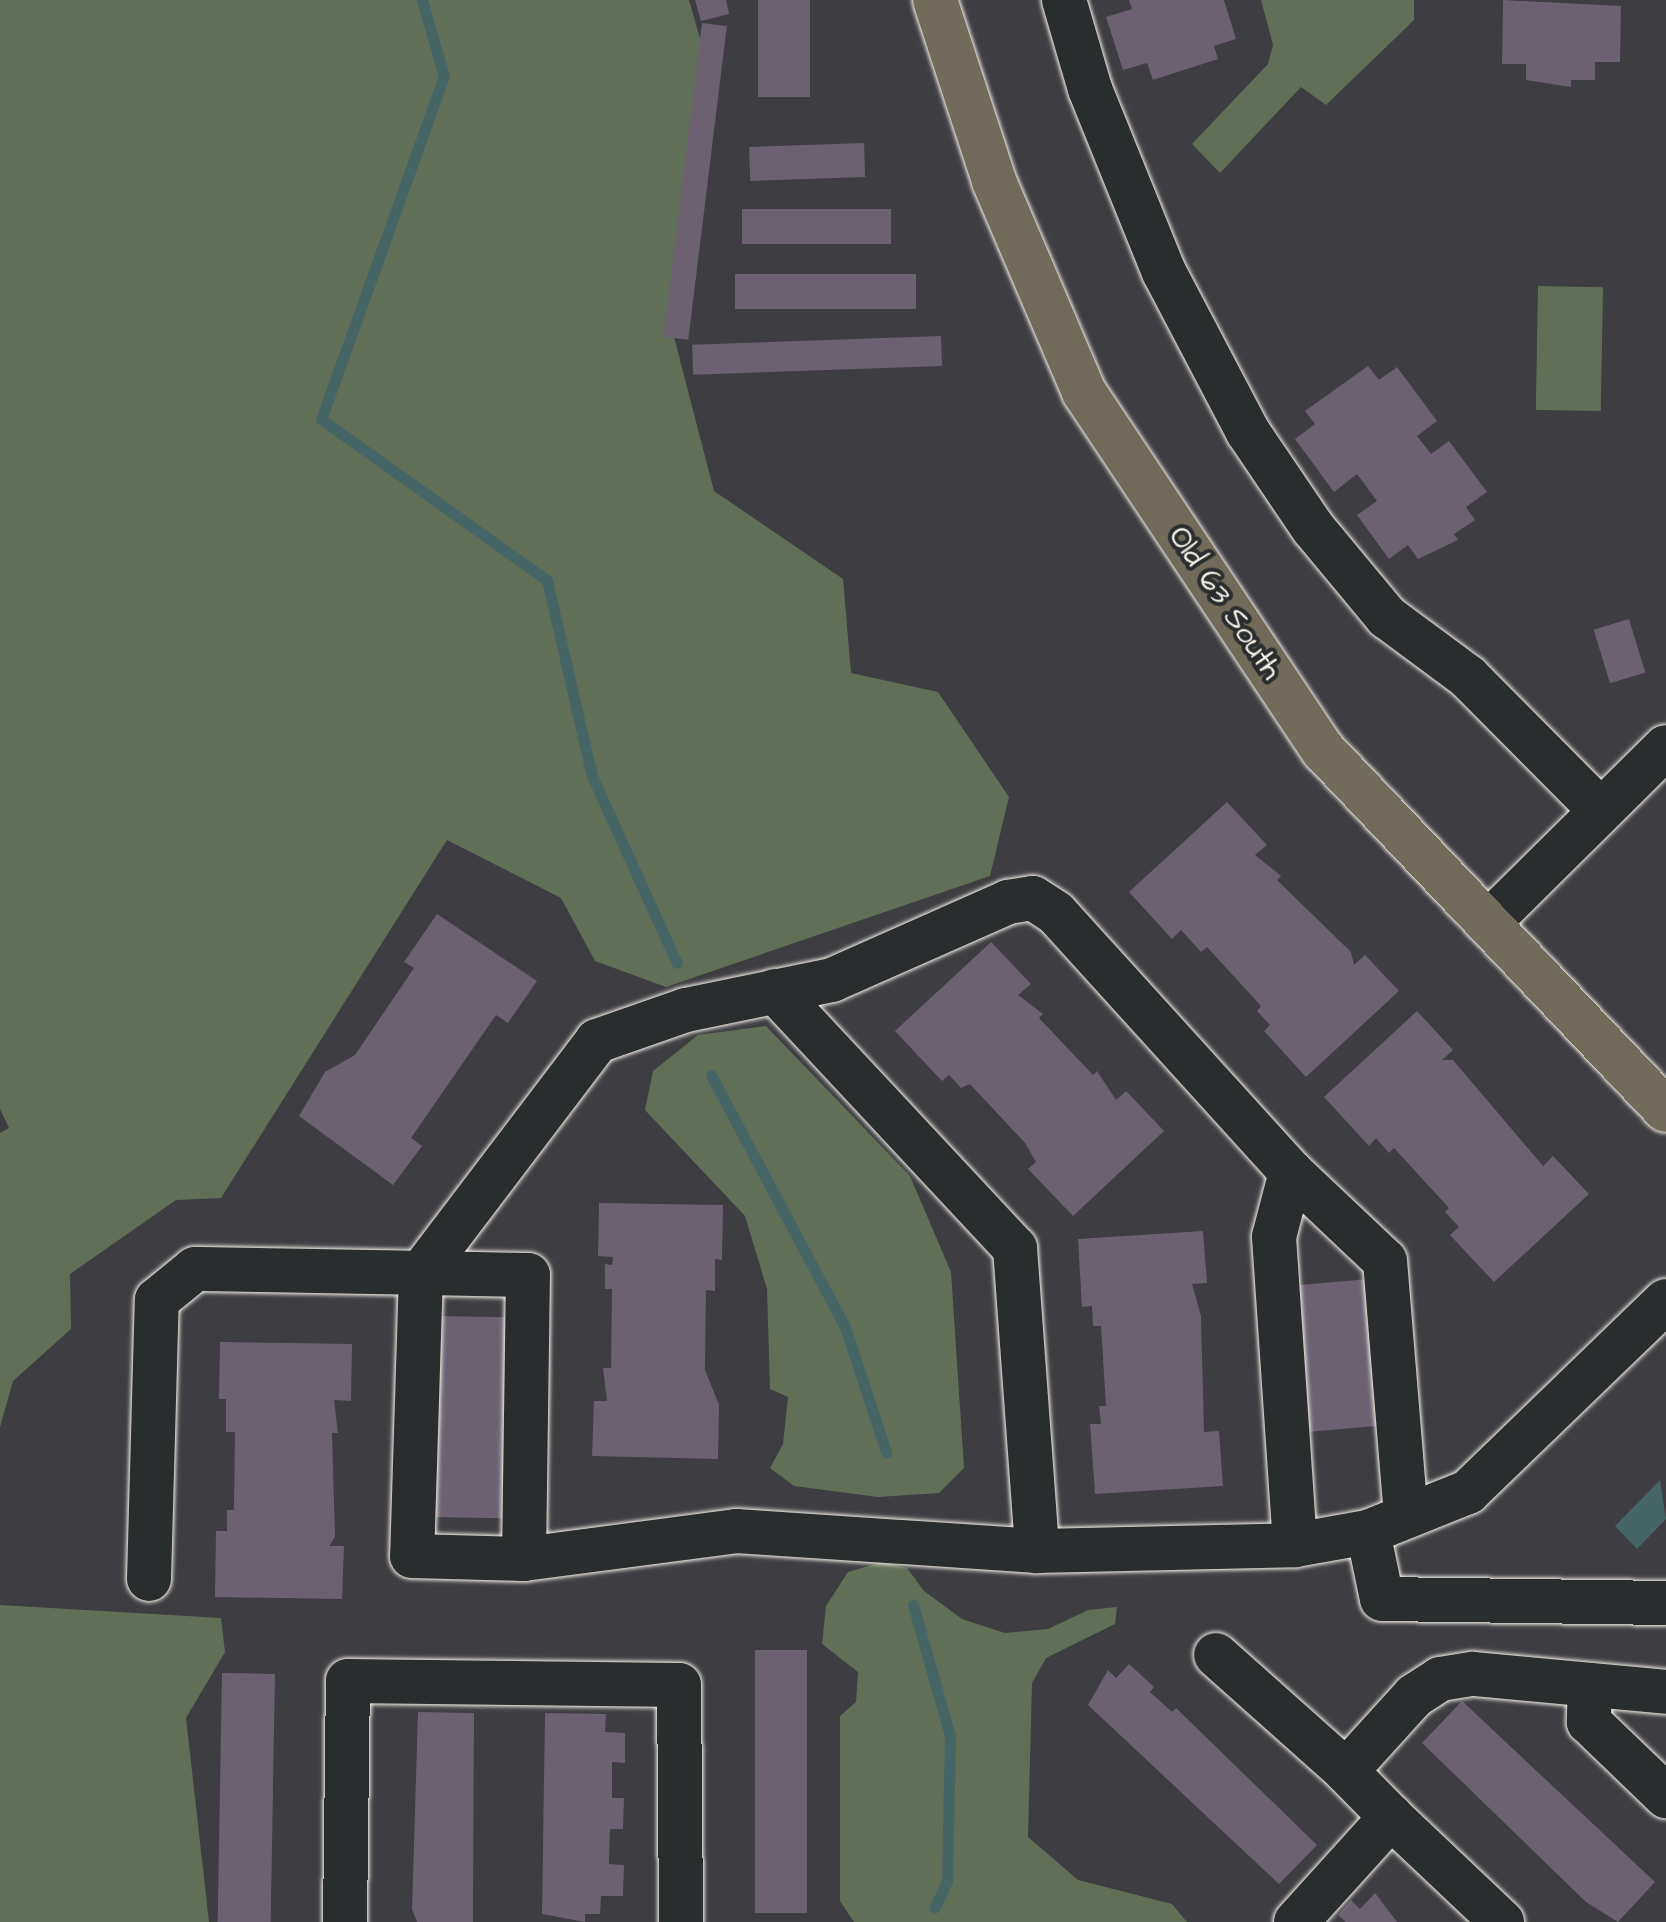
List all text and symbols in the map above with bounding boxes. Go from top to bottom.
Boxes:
street label: Old 63 South [1161,520,1289,686]

